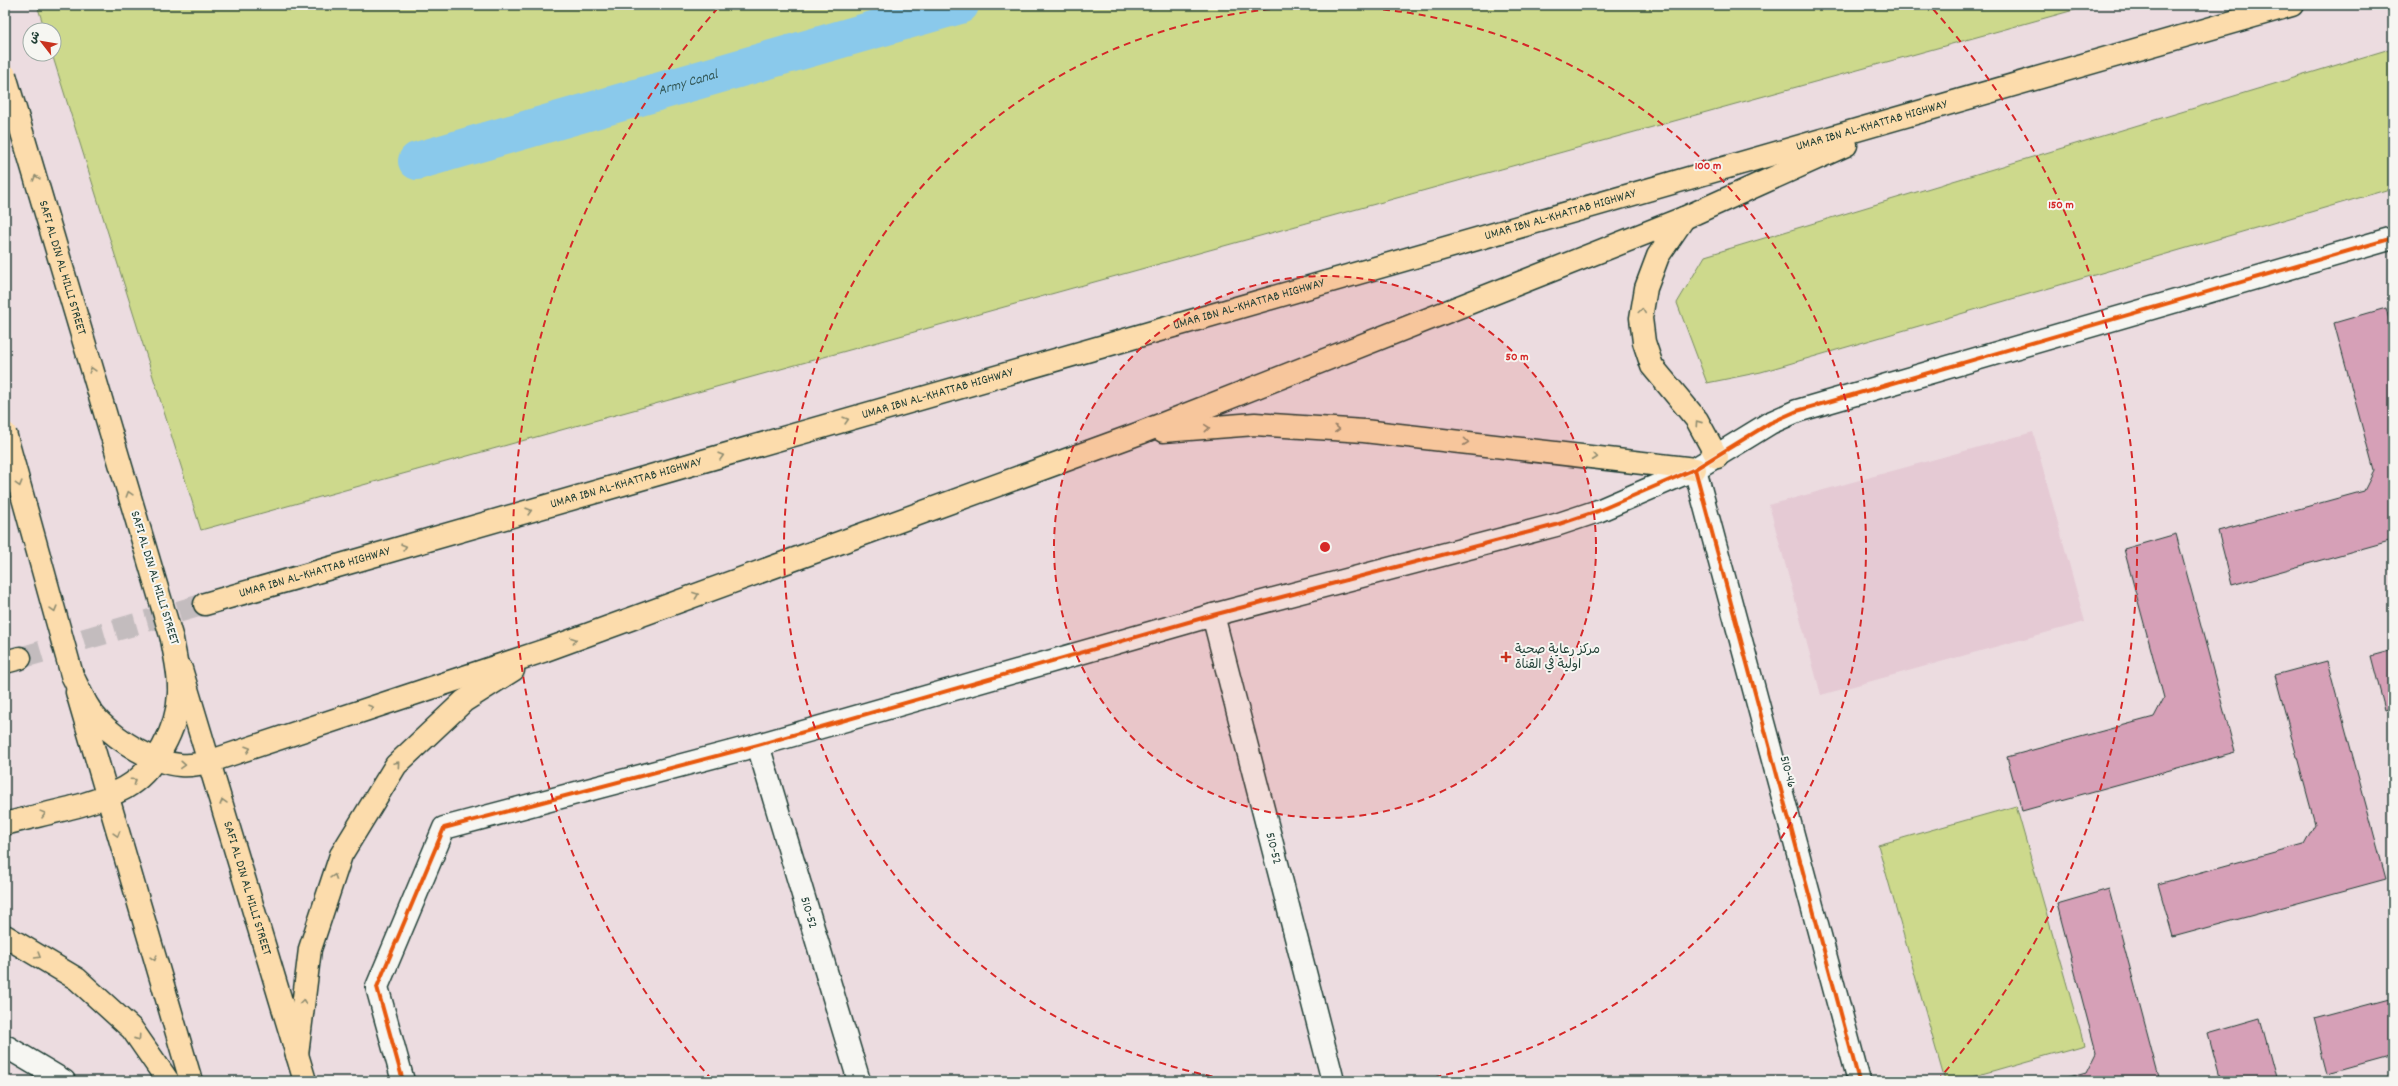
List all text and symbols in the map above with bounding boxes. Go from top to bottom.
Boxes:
north arrow [22,22,62,62]
text: ش [25,29,45,47]
water label: Army Canal [656,65,722,101]
street label: UMAR IBN AL-KHATTAB HIGHWAY [1794,95,1951,156]
text: 100 m [1695,158,1721,175]
one-way arrow [32,175,41,182]
street label: UMAR IBN AL-KHATTAB HIGHWAY [1482,184,1639,246]
text: 150 m [2048,197,2074,214]
street label: SAFI AL DIN AL HILLI STREET [33,198,91,337]
street label: UMAR IBN AL-KHATTAB HIGHWAY [1171,273,1328,335]
one-way arrow [1637,308,1646,314]
text: 50 m [1505,349,1529,366]
street label: UMAR IBN AL-KHATTAB HIGHWAY [860,363,1016,425]
one-way arrow [88,366,97,373]
one-way arrow [843,416,850,425]
one-way arrow [1696,420,1703,427]
one-way arrow [1204,423,1210,432]
one-way arrow [1334,425,1340,433]
one-way arrow [1463,438,1469,447]
street label: UMAR IBN AL-KHATTAB HIGHWAY [548,452,705,514]
one-way arrow [718,452,725,461]
one-way arrow [1592,453,1598,462]
one-way arrow [14,480,23,487]
one-way arrow [125,491,134,498]
one-way arrow [525,507,532,516]
street label: SAFI AL DIN AL HILLI STREET [125,509,183,647]
centre of rings [1318,540,1332,554]
street label: UMAR IBN AL-KHATTAB HIGHWAY [237,541,394,603]
one-way arrow [400,543,407,552]
one-way arrow [692,592,699,600]
one-way arrow [49,605,58,612]
one-way arrow [570,636,577,644]
place label: مركز رعاية صحية اولية في القناة [1515,641,1600,675]
marker: مركز رعاية صحية اولية في القناة [1500,651,1512,663]
one-way arrow [367,704,374,713]
one-way arrow [244,745,251,754]
street label: 510-46 [1774,754,1800,790]
one-way arrow [180,760,186,769]
one-way arrow [393,761,400,769]
one-way arrow [130,779,137,786]
one-way arrow [219,799,228,806]
one-way arrow [39,810,46,819]
street label: SAFI AL DIN AL HILLI STREET [218,819,276,958]
one-way arrow [112,830,121,837]
street label: 510-52 [1260,830,1286,866]
one-way arrow [329,873,337,880]
street label: 510-52 [795,894,822,931]
one-way arrow [34,951,41,958]
one-way arrow [149,955,158,962]
one-way arrow [298,999,307,1005]
one-way arrow [133,1033,140,1040]

